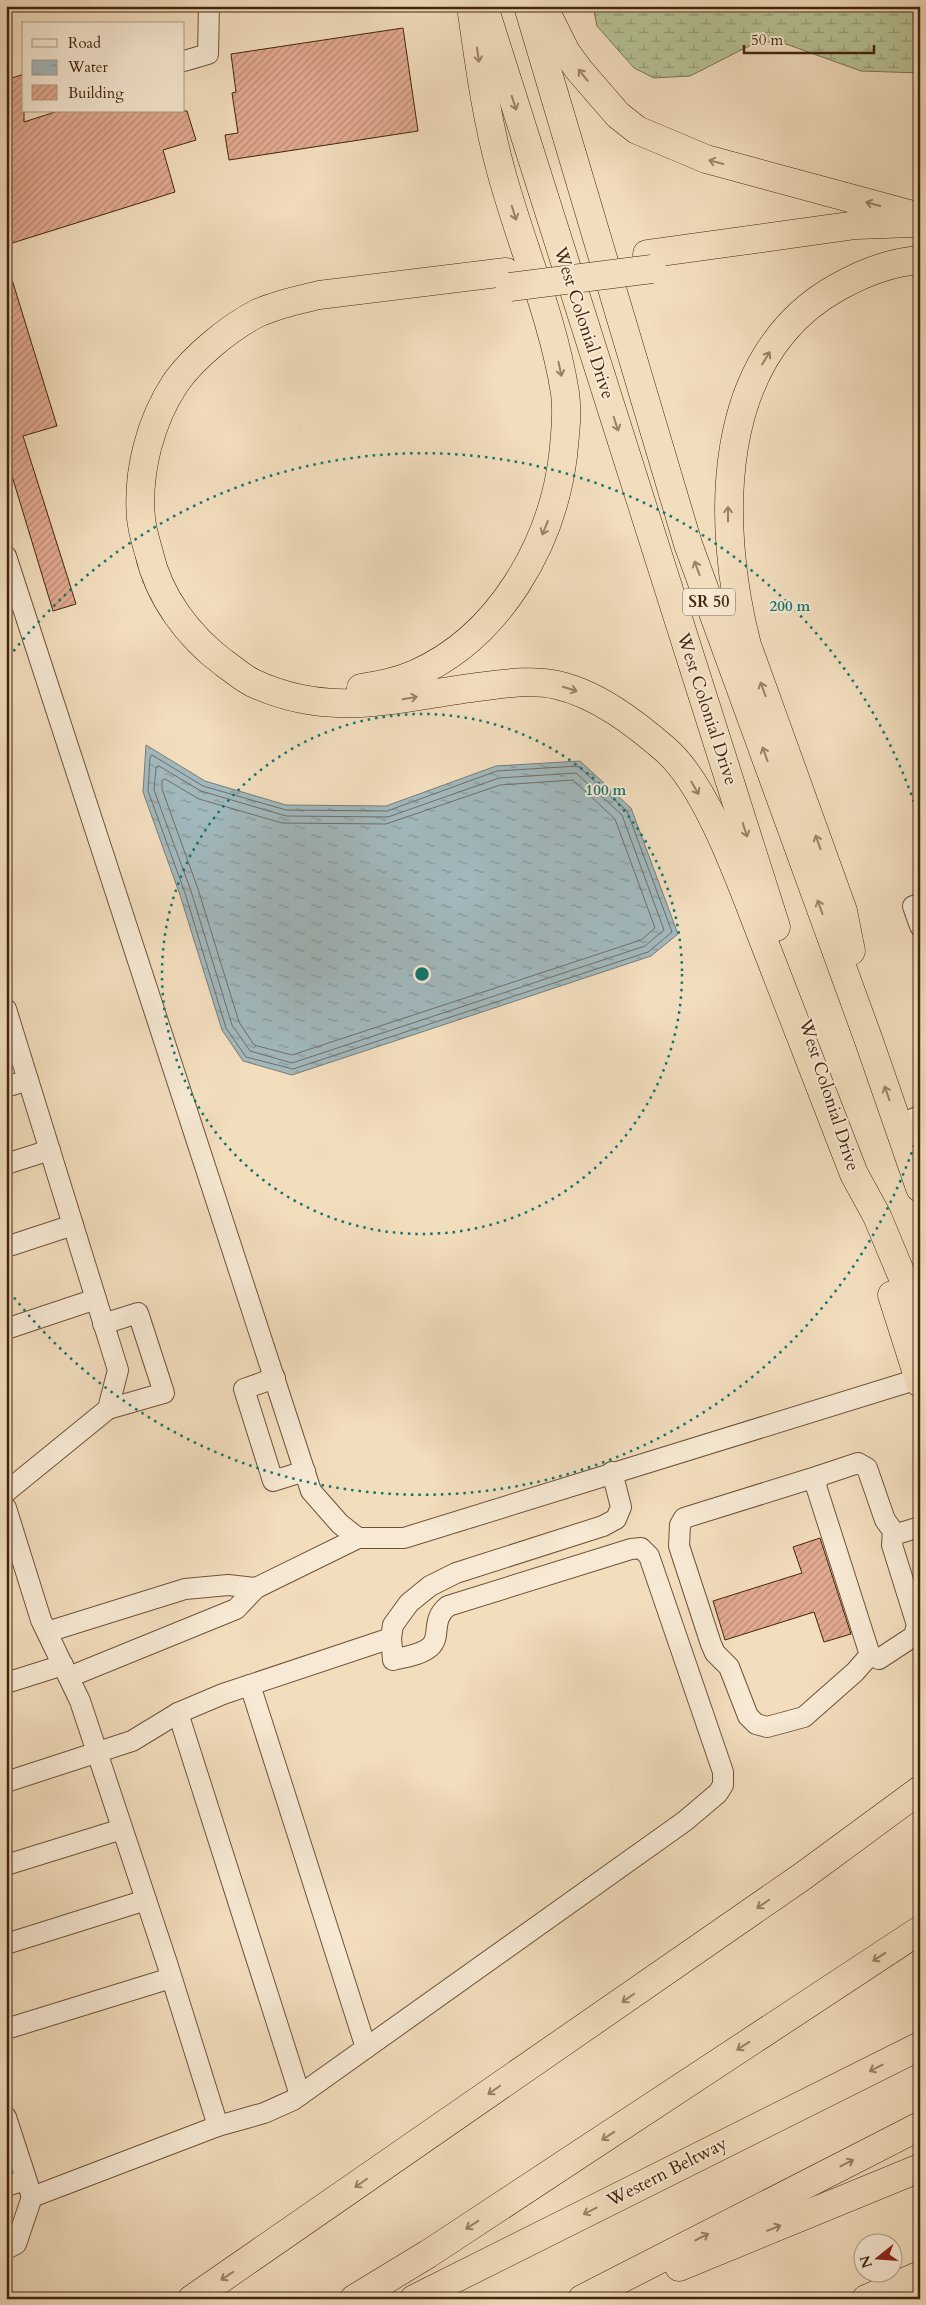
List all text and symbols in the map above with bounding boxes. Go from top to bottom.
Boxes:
legend [22,22,185,112]
scale bar [744,22,874,54]
text: 50 m [751,30,783,50]
text: Road [68,33,101,53]
one-way arrow [473,46,483,62]
text: Water [67,57,109,77]
one-way arrow [577,69,588,82]
text: Building [68,83,124,103]
one-way arrow [510,94,520,110]
one-way arrow [708,157,724,166]
one-way arrow [865,199,881,208]
one-way arrow [509,204,519,220]
street label: West Colonial Drive [547,243,620,402]
one-way arrow [761,351,771,365]
one-way arrow [555,360,565,376]
one-way arrow [612,416,622,432]
one-way arrow [723,506,733,522]
one-way arrow [539,520,548,535]
one-way arrow [692,561,701,577]
road number: SR 50 [683,588,735,616]
text: 200 m [770,596,811,616]
street label: West Colonial Drive [670,629,743,788]
one-way arrow [758,682,767,697]
one-way arrow [562,685,577,694]
one-way arrow [401,692,417,702]
one-way arrow [760,747,769,762]
text: 100 m [586,780,627,800]
one-way arrow [690,781,700,795]
one-way arrow [741,821,750,837]
one-way arrow [813,835,822,850]
one-way arrow [815,899,824,915]
centre of rings [413,965,431,983]
street label: West Colonial Drive [792,1015,865,1174]
one-way arrow [882,1085,891,1101]
one-way arrow [756,1899,770,1909]
one-way arrow [872,1952,886,1962]
one-way arrow [621,1993,635,2003]
one-way arrow [737,2041,751,2051]
one-way arrow [869,2064,884,2073]
one-way arrow [487,2085,501,2095]
one-way arrow [601,2131,615,2141]
street label: Western Beltway [602,2131,732,2214]
one-way arrow [839,2158,854,2168]
one-way arrow [354,2178,368,2188]
one-way arrow [583,2207,598,2216]
one-way arrow [465,2220,479,2230]
one-way arrow [766,2223,781,2233]
one-way arrow [694,2232,709,2241]
north arrow [854,2232,904,2282]
text: N [855,2253,877,2270]
one-way arrow [220,2271,234,2281]

